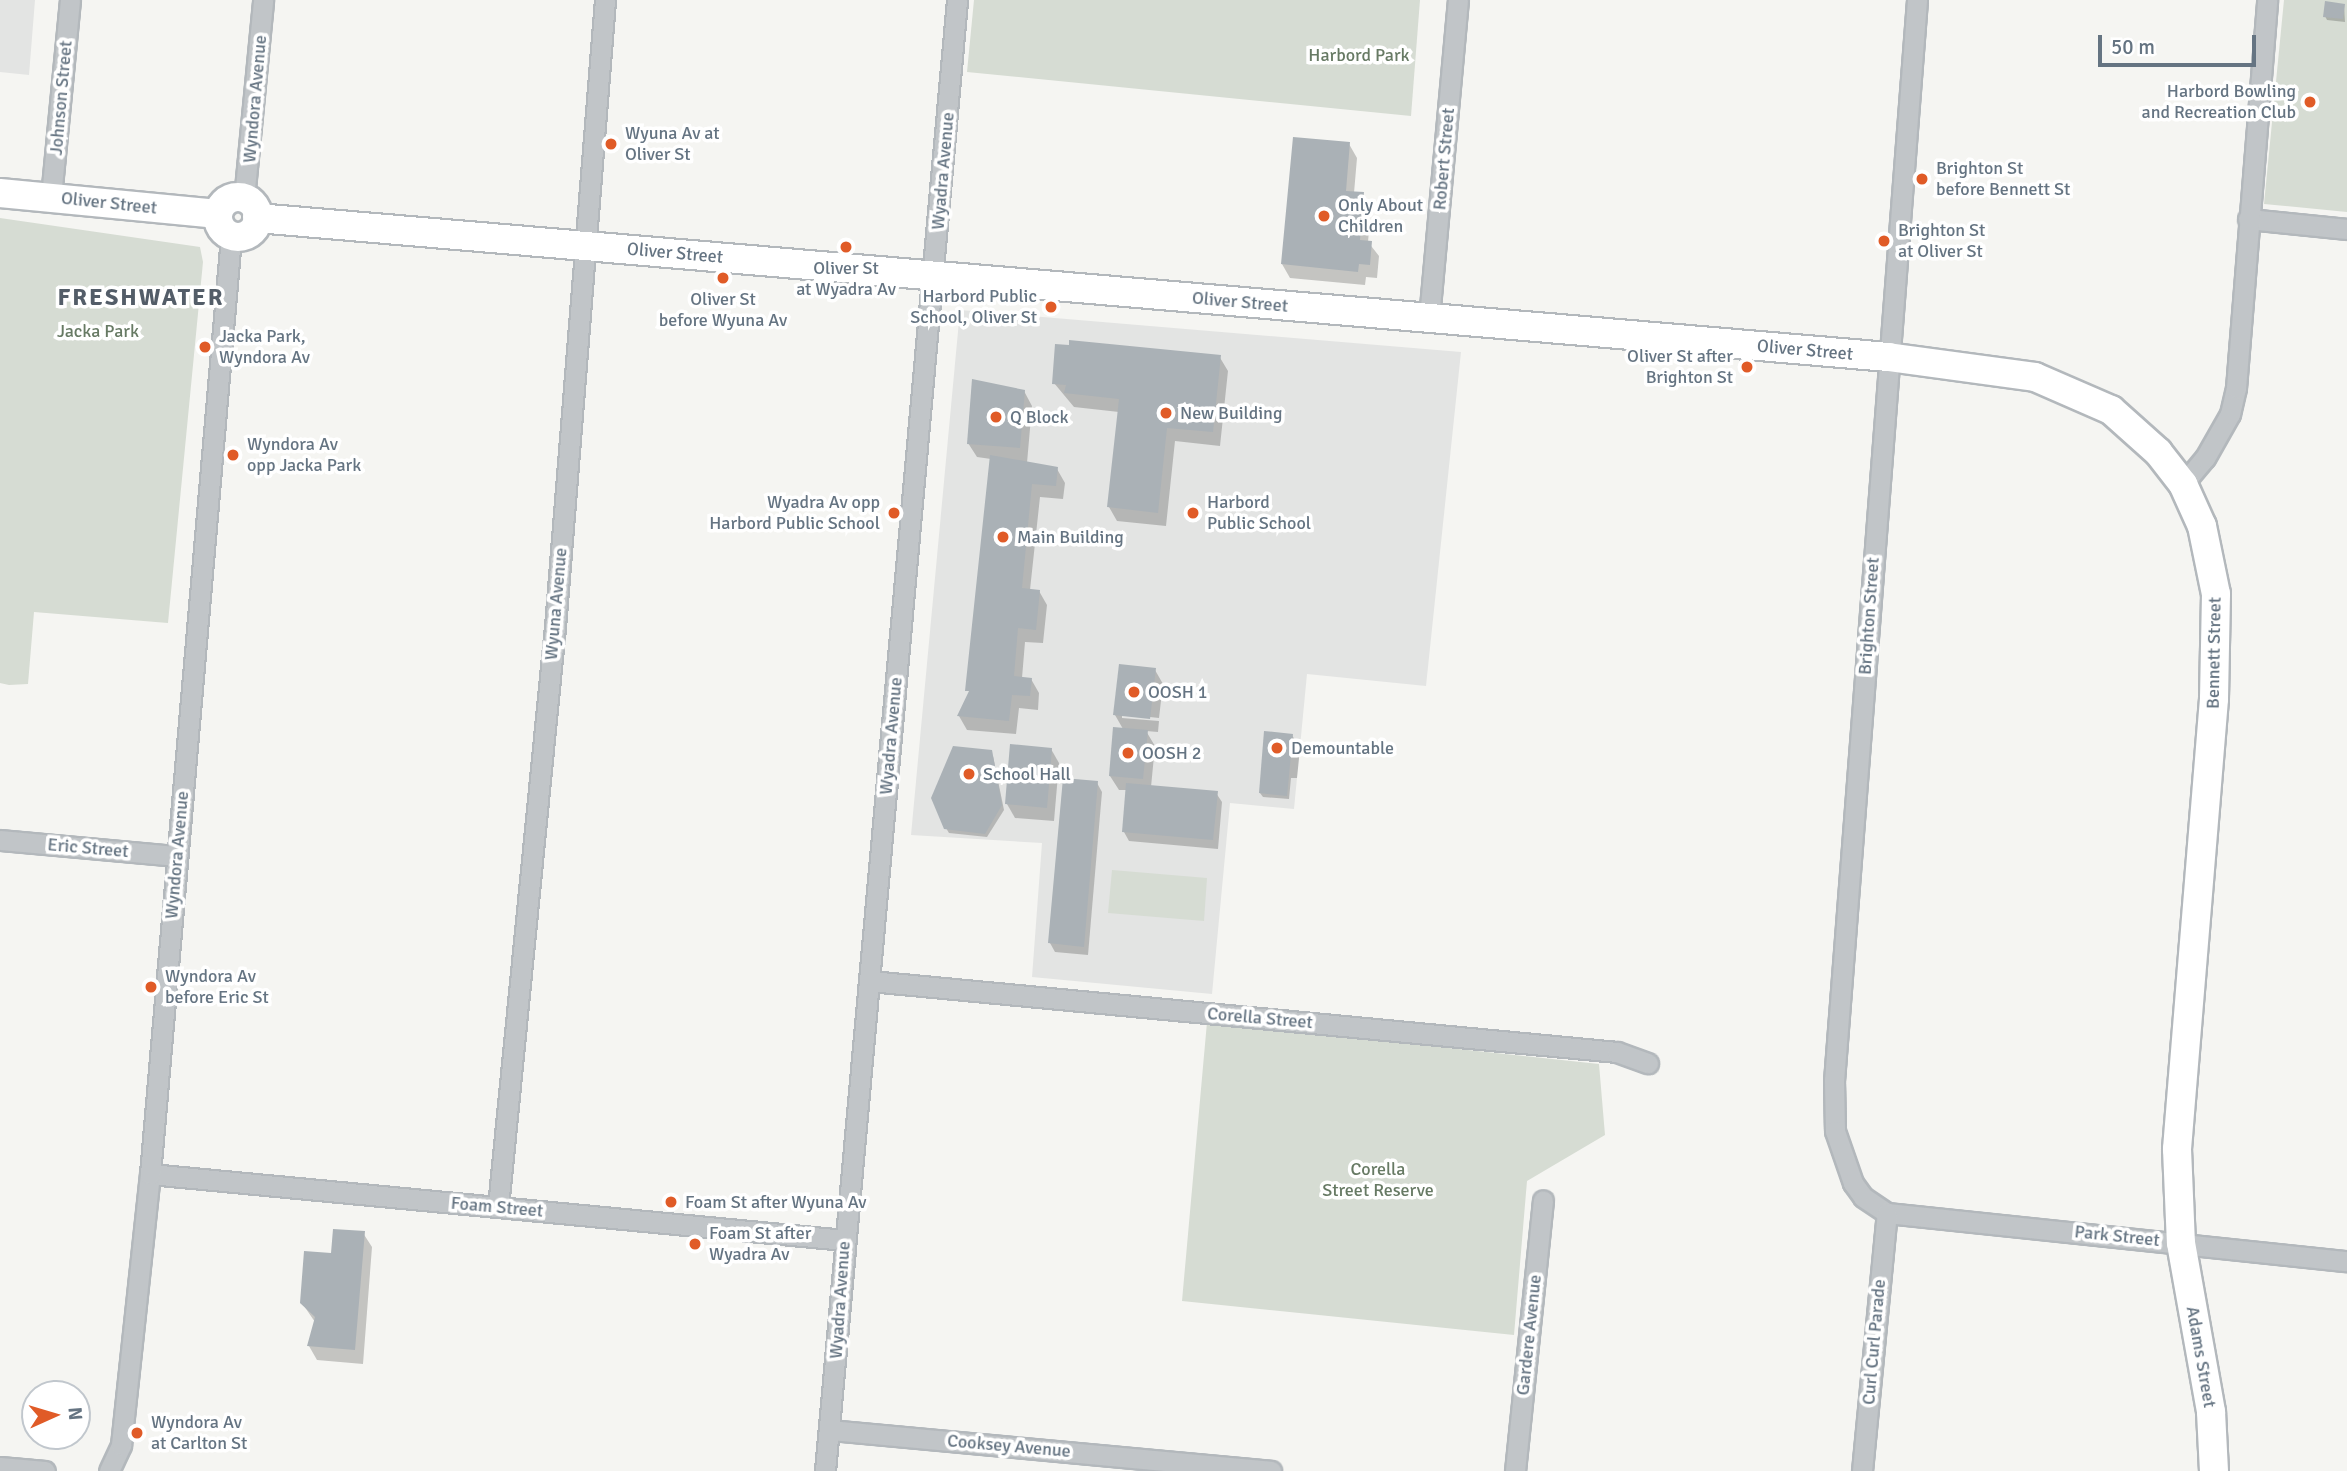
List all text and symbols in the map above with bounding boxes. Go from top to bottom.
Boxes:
scale bar [2102,21,2260,65]
street label: Wyndora Avenue [239,34,271,164]
text: 50 m [2111,34,2155,60]
street label: Johnson Street [45,40,77,156]
park label: Harbord Park [1308,44,1410,66]
place label: Harbord Bowling and Recreation Club [2142,81,2296,124]
marker: Harbord Bowling and Recreation Club [2302,94,2318,110]
street label: Robert Street [1429,107,1459,211]
street label: Wyadra Avenue [927,111,959,231]
place label: Wyuna Av at Oliver St [625,123,720,166]
marker: Wyuna Av at Oliver St [603,136,619,152]
place label: Brighton St before Bennett St [1936,158,2070,200]
marker: Brighton St before Bennett St [1914,171,1930,187]
street label: Oliver Street [60,187,158,219]
place label: Only About Children [1338,195,1423,238]
marker: Only About Children [1316,208,1332,224]
place label: Brighton St at Oliver St [1898,220,1985,262]
marker: Brighton St at Oliver St [1876,233,1892,249]
street label: Oliver Street [626,238,724,268]
marker: Oliver St at Wyadra Av [838,239,854,255]
place label: Oliver St at Wyadra Av [796,258,896,300]
marker: Oliver St before Wyuna Av [715,270,731,286]
district label: FRESHWATER [59,284,223,312]
place label: Harbord Public School, Oliver St [910,286,1037,328]
street label: Oliver Street [1191,287,1289,317]
place label: Oliver St before Wyuna Av [659,289,787,332]
marker: Harbord Public School, Oliver St [1043,299,1059,315]
park label: Jacka Park [57,320,139,342]
place label: Jacka Park, Wyndora Av [219,326,310,368]
street label: Oliver Street [1756,335,1854,365]
marker: Jacka Park, Wyndora Av [197,339,213,355]
place label: Oliver St after Brighton St [1627,346,1733,388]
marker: Oliver St after Brighton St [1739,359,1755,375]
place label: New Building [1180,402,1282,424]
marker: New Building [1158,405,1174,421]
place label: Q Block [1010,406,1069,428]
marker: Q Block [988,409,1004,425]
place label: Wyndora Av opp Jacka Park [247,434,361,476]
marker: Wyndora Av opp Jacka Park [225,447,241,463]
place label: Wyadra Av opp Harbord Public School [709,492,880,534]
place label: Harbord Public School [1207,492,1311,534]
marker: Wyadra Av opp Harbord Public School [886,505,902,521]
marker: Harbord Public School [1185,505,1201,521]
place label: Main Building [1017,526,1124,548]
marker: Main Building [995,529,1011,545]
street label: Wyuna Avenue [540,547,572,661]
street label: Brighton Street [1854,556,1884,676]
street label: Bennett Street [2202,597,2226,709]
street label: Wyadra Avenue [875,676,907,796]
place label: OOSH 1 [1148,681,1208,703]
marker: OOSH 1 [1126,684,1142,700]
place label: Demountable [1291,737,1394,759]
marker: Demountable [1269,740,1285,756]
place label: OOSH 2 [1142,742,1202,764]
marker: OOSH 2 [1120,745,1136,761]
place label: School Hall [983,763,1071,785]
marker: School Hall [961,766,977,782]
street label: Wyndora Avenue [161,790,193,920]
street label: Eric Street [47,834,129,862]
place label: Wyndora Av before Eric St [165,966,269,1009]
marker: Wyndora Av before Eric St [143,979,159,995]
street label: Corella Street [1206,1003,1314,1033]
park label: Corella Street Reserve [1322,1159,1434,1202]
place label: Foam St after Wyuna Av [685,1191,867,1213]
street label: Foam Street [450,1192,544,1222]
marker: Foam St after Wyuna Av [663,1194,679,1210]
street label: Park Street [2073,1221,2161,1251]
place label: Foam St after Wyadra Av [709,1223,811,1266]
marker: Foam St after Wyadra Av [687,1236,703,1252]
street label: Wyadra Avenue [825,1240,855,1360]
street label: Gardere Avenue [1512,1274,1546,1396]
street label: Curl Curl Parade [1858,1278,1890,1406]
street label: Adams Street [2181,1305,2221,1409]
north arrow [21,1380,91,1450]
text: N [63,1406,87,1421]
place label: Wyndora Av at Carlton St [151,1412,247,1454]
marker: Wyndora Av at Carlton St [129,1425,145,1441]
street label: Cooksey Avenue [946,1430,1072,1462]

